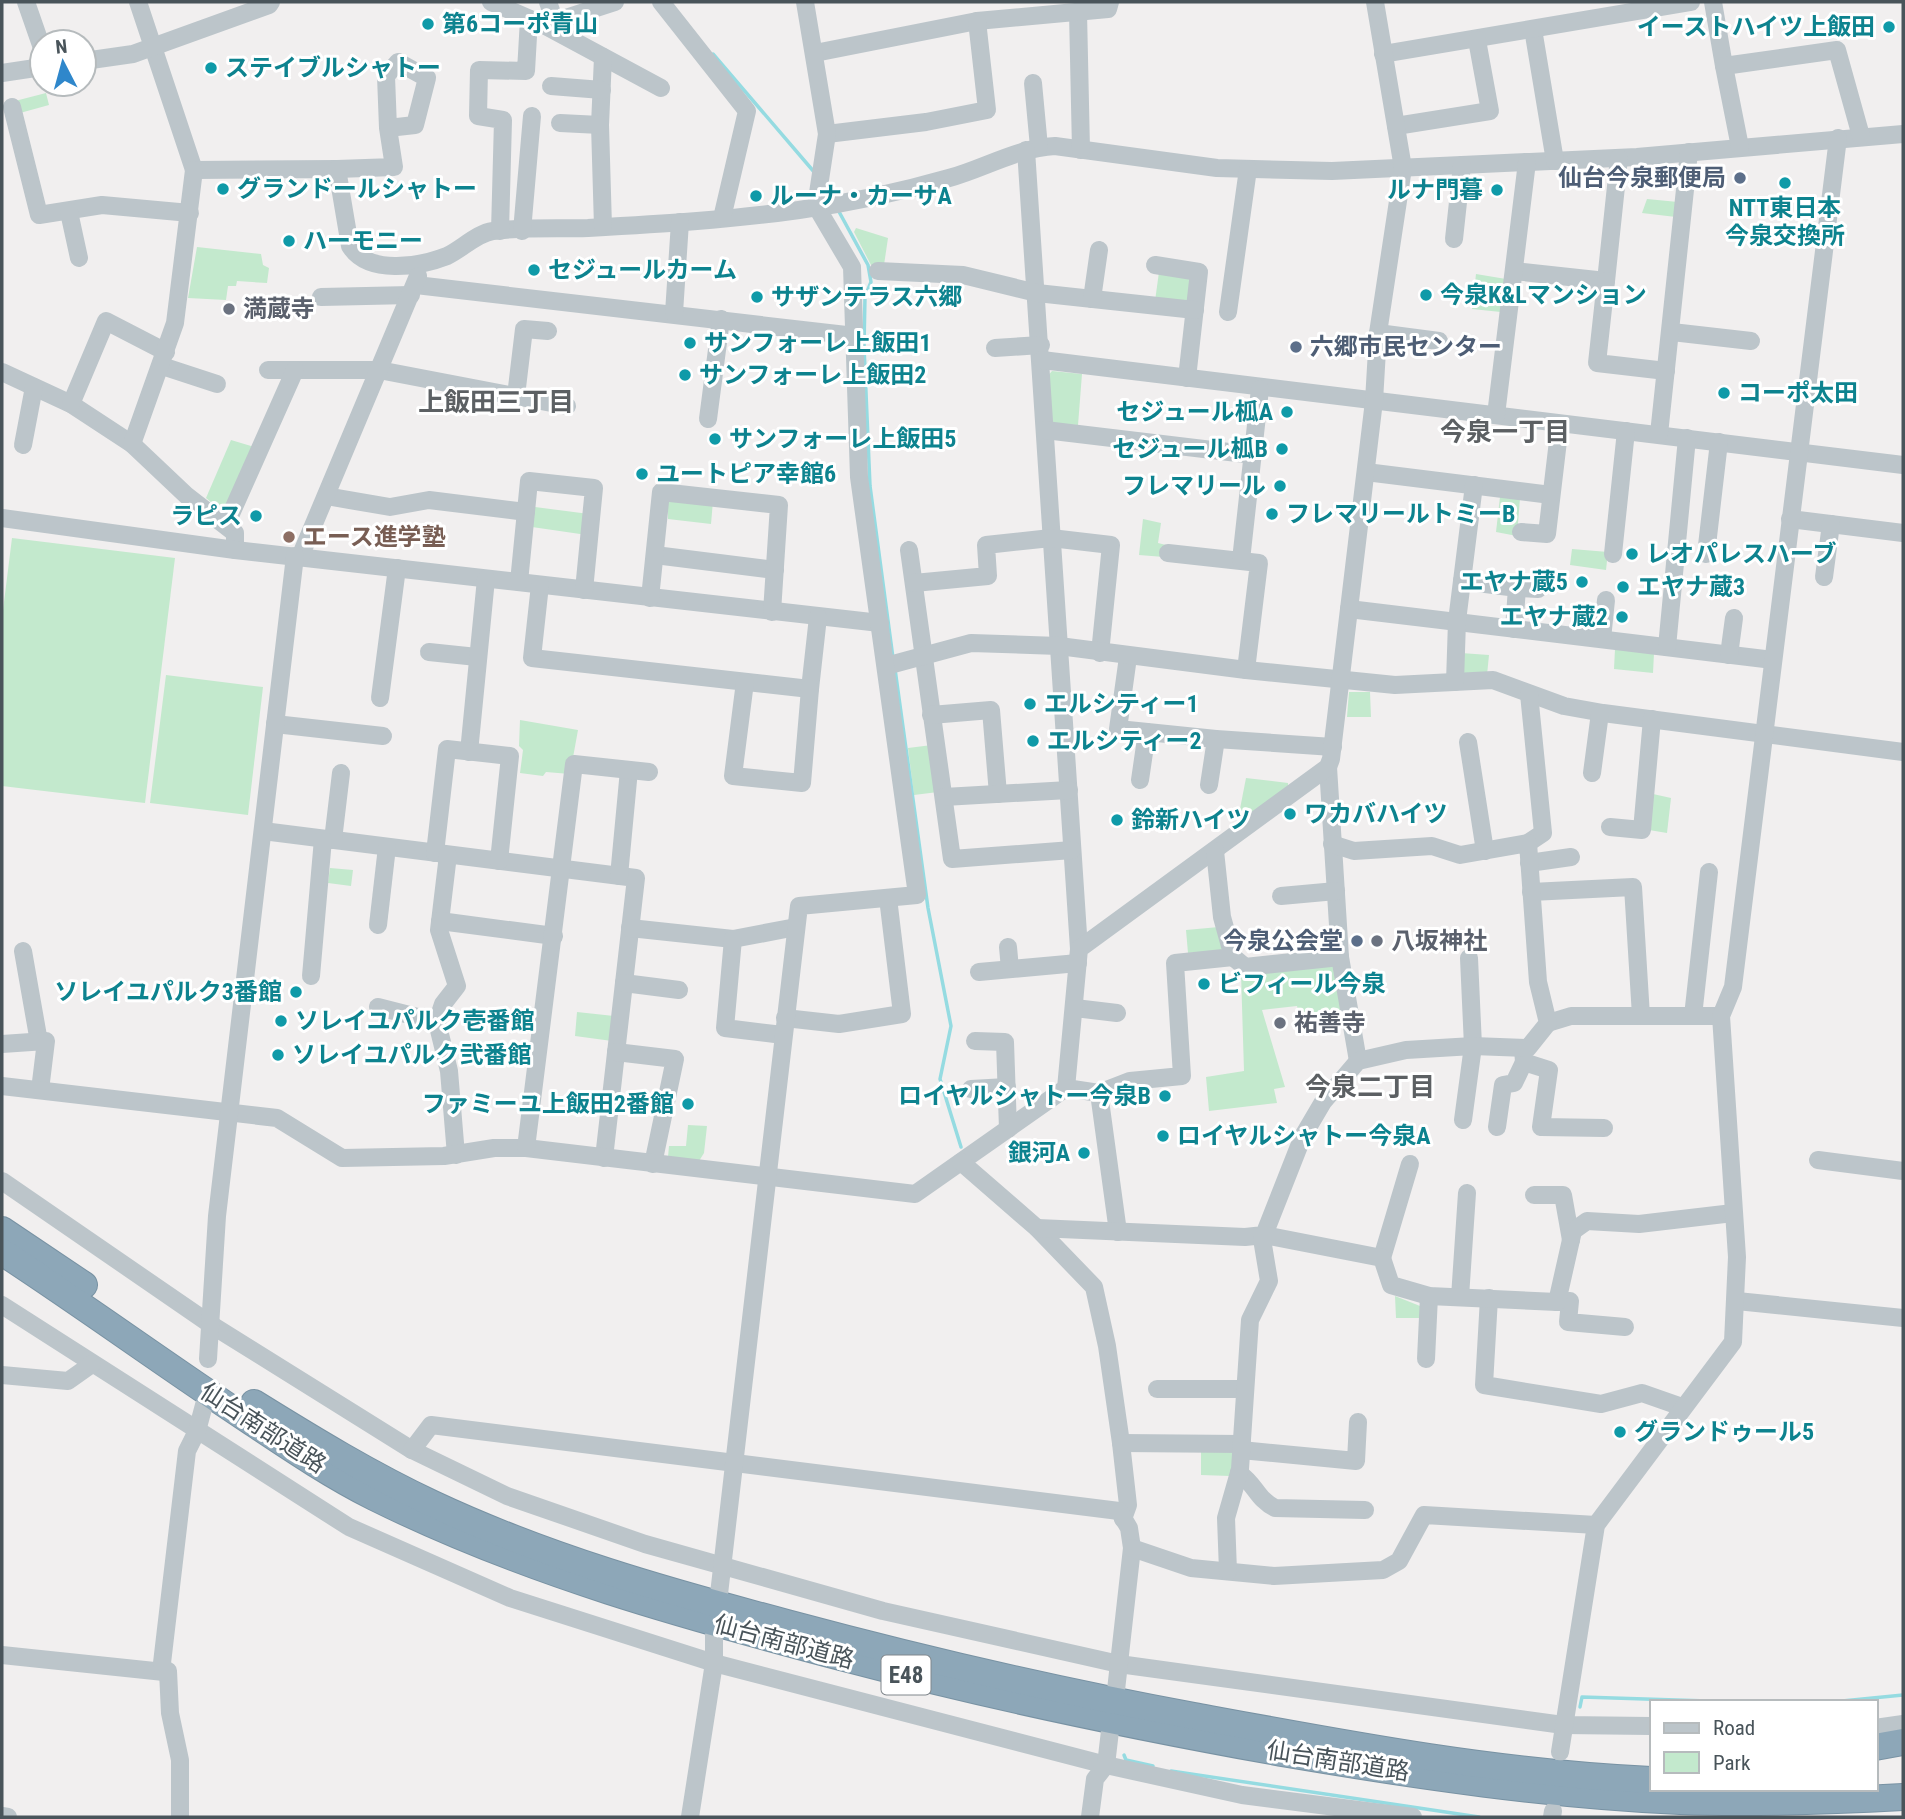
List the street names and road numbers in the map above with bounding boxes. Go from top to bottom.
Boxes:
street label: 仙台南部道路 [195,1377,331,1479]
street label: 仙台南部道路 [711,1610,857,1674]
road number: E48 [881,1656,930,1694]
street label: 仙台南部道路 [1265,1736,1411,1786]

